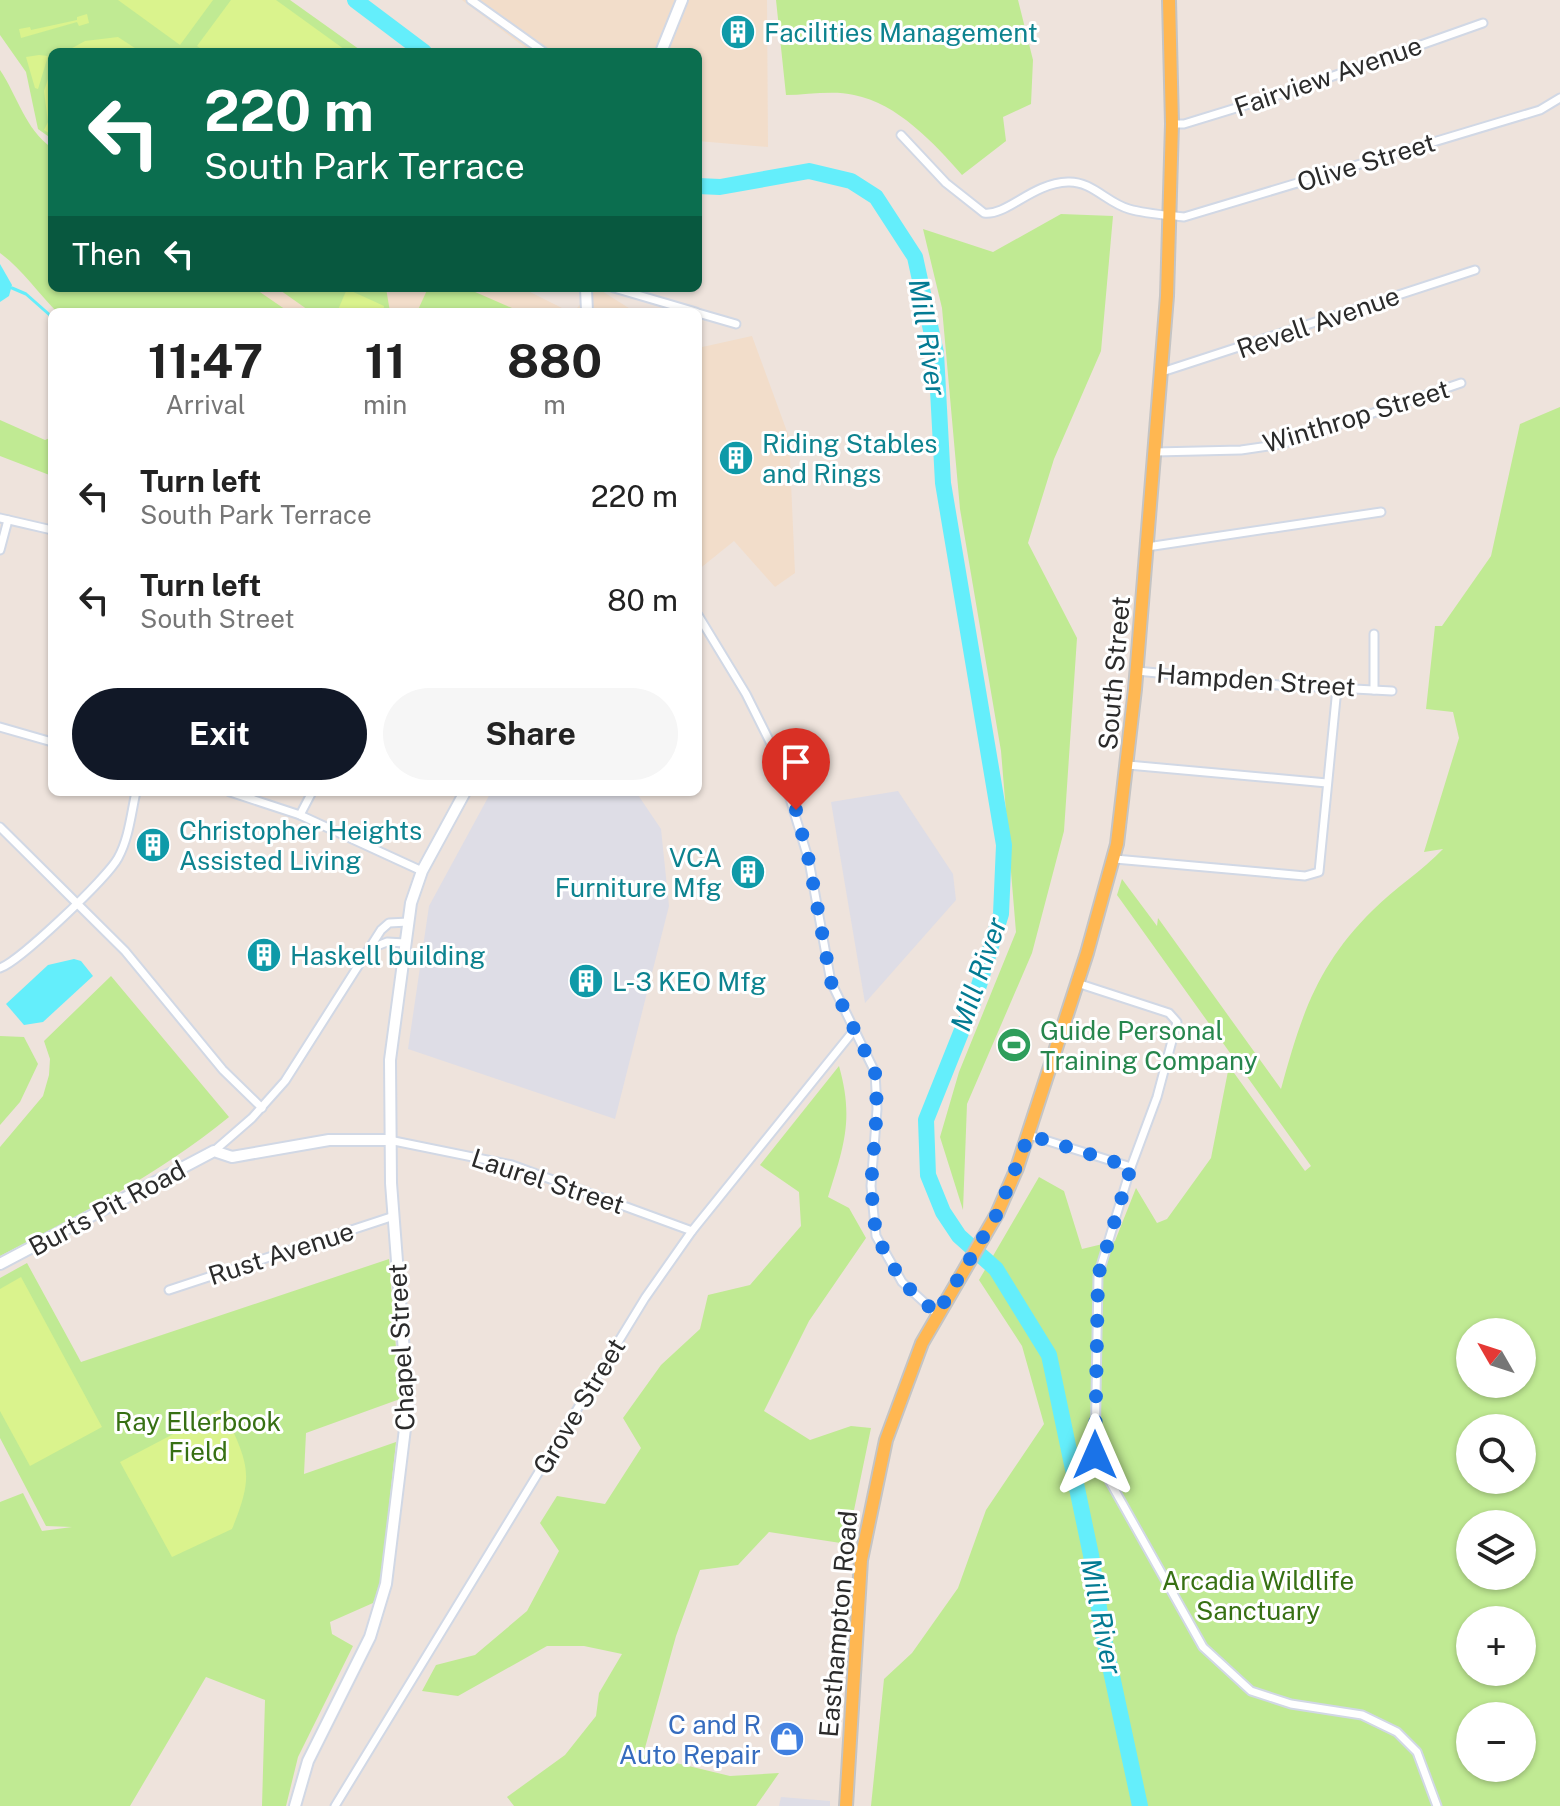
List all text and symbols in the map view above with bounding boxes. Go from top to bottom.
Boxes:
building icon: Facilities Management [719,13,757,51]
place label: Facilities Management [764,17,1038,48]
street label: Fairview Avenue [1230,29,1426,123]
text: 220 m [204,78,374,144]
icon: left [72,80,176,184]
street label: Olive Street [1293,126,1439,198]
text: South Park Terrace [204,145,525,187]
icon: left [157,232,201,276]
text: Then [72,236,141,272]
water label: Mill River [902,276,954,398]
street label: Revell Avenue [1232,280,1404,364]
text: 11:47 [148,332,263,389]
text: 11 [365,332,406,389]
text: 880 [507,332,602,389]
street label: Winthrop Street [1259,373,1453,459]
text: Arrival [165,389,246,420]
text: min [363,389,407,420]
text: m [543,389,566,420]
place label: Riding Stables and Rings [762,428,938,489]
building icon: Riding Stables and Rings [717,439,755,477]
text: Turn left [140,463,261,499]
icon: left [72,474,116,518]
text: 220 m [591,478,678,514]
text: South Park Terrace [140,499,372,530]
text: Turn left [140,567,261,603]
icon: left [72,578,116,622]
text: 80 m [607,582,678,618]
street label: South Street [1092,595,1136,751]
text: South Street [140,603,295,634]
street label: Hampden Street [1155,658,1357,702]
button: Exit [72,688,367,780]
button: Share [383,688,678,780]
pin [762,728,830,810]
icon: arrive [774,740,818,784]
place label: Christopher Heights Assisted Living [179,815,422,876]
building icon: Christopher Heights Assisted Living [134,826,172,864]
place label: VCA Furniture Mfg [555,842,722,903]
building icon: VCA Furniture Mfg [729,853,767,891]
water label: Mill River [943,912,1013,1035]
building icon: Haskell building [245,936,283,974]
place label: Haskell building [290,940,486,971]
building icon: L-3 KEO Mfg [567,962,605,1000]
place label: L-3 KEO Mfg [612,966,766,997]
place label: Guide Personal Training Company [1040,1015,1258,1076]
sports icon: Guide Personal Training Company [995,1026,1033,1064]
street label: Laurel Street [468,1142,628,1220]
street label: Burts Pit Road [23,1154,191,1262]
street label: Rust Avenue [204,1215,358,1291]
street label: Chapel Street [381,1263,421,1431]
north arrow [1456,1318,1536,1398]
map controls [1456,1318,1536,1782]
street label: Grove Street [526,1332,632,1480]
park label: Ray Ellerbook Field [115,1406,281,1467]
position arrow [1053,1413,1137,1497]
button: search [1456,1414,1536,1494]
street label: Easthampton Road [813,1509,863,1739]
button: layers [1456,1510,1536,1590]
water label: Mill River [1075,1555,1130,1677]
park label: Arcadia Wildlife Sanctuary [1162,1565,1354,1626]
button: + [1456,1606,1536,1686]
button: − [1456,1702,1536,1782]
place label: C and R Auto Repair [619,1709,761,1770]
shop icon: C and R Auto Repair [768,1720,806,1758]

